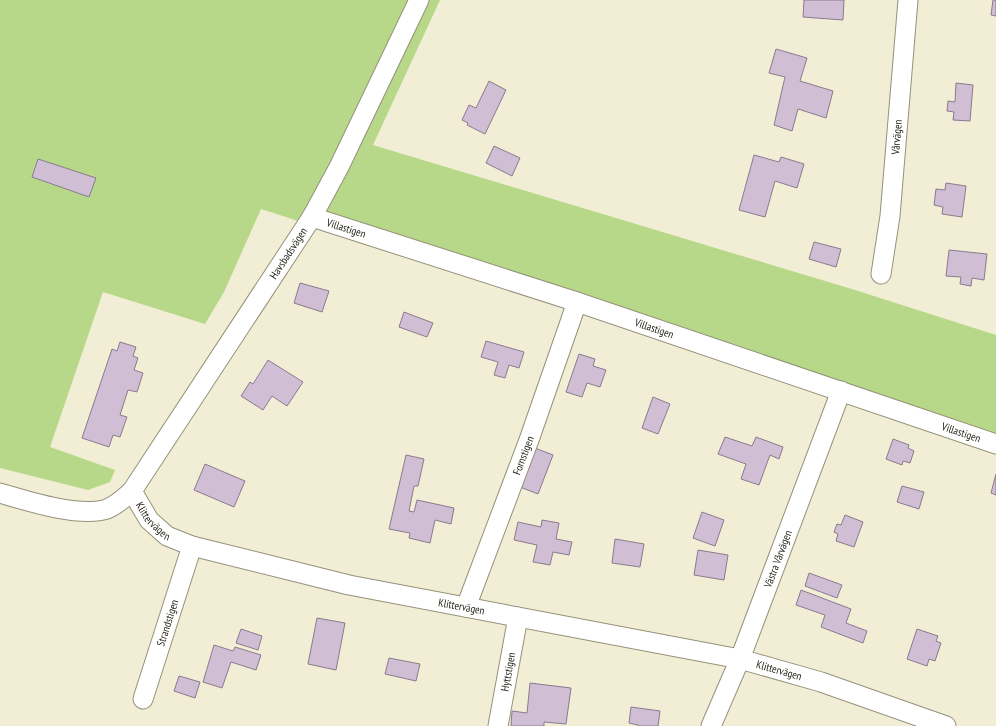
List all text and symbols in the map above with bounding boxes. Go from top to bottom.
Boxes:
street label: Vårvägen [888,119,905,156]
street label: Villastigen [324,215,368,241]
street label: Havsbadsvägen [266,225,310,282]
street label: Villastigen [632,315,676,341]
street label: Villastigen [939,419,983,445]
street label: Fornstigen [509,434,537,477]
street label: Klittervägen [133,499,172,544]
street label: Västra Vårvägen [760,528,795,591]
street label: Klittervägen [437,595,486,618]
street label: Strandstigen [153,598,181,648]
street label: Hyttstigen [497,651,518,693]
street label: Klittervägen [755,657,804,683]

